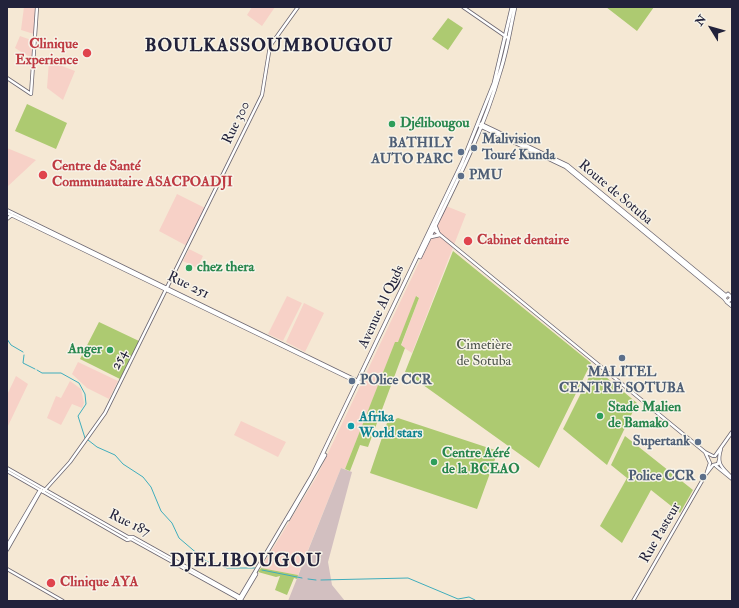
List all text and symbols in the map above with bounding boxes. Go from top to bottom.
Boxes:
north arrow [691,8,731,48]
text: N [693,13,709,28]
district label: BOULKASSOUMBOUGOU [145,36,393,58]
place label: Clinique Experience [15,37,78,70]
marker: Clinique Experience [81,47,93,59]
street label: Rue 300 [219,99,255,147]
place label: Djélibougou [400,116,469,132]
marker: Djélibougou [387,119,397,129]
place label: Malivision Touré Kunda [482,132,555,164]
place label: BATHILY AUTO PARC [371,136,453,168]
marker: Malivision Touré Kunda [469,143,479,153]
marker: BATHILY AUTO PARC [456,147,466,157]
street label: Route de Sotuba [574,157,656,229]
place label: Centre de Santé Communautaire ASACPOADJI [52,159,233,192]
place label: PMU [469,168,502,184]
marker: Centre de Santé Communautaire ASACPOADJI [37,169,49,181]
marker: PMU [456,171,466,181]
place label: Cabinet dentaire [477,233,569,249]
marker: Cabinet dentaire [462,235,474,247]
place label: chez thera [197,260,254,276]
marker: chez thera [184,263,194,273]
street label: Avenue Al Quds [355,263,409,351]
street label: Rue 251 [164,269,212,303]
park label: Cimetière de Sotuba [456,338,512,370]
place label: Anger [68,342,102,358]
marker: Anger [105,345,115,355]
street label: 254 [108,347,132,373]
marker: MALITEL CENTRE SOTUBA [617,353,627,363]
place label: MALITEL CENTRE SOTUBA [559,365,685,398]
place label: POlice CCR [360,373,432,389]
marker: POlice CCR [347,376,357,386]
place label: Stade Malien de Bamako [608,400,681,432]
place label: Afrika World stars [359,410,422,442]
marker: Stade Malien de Bamako [595,411,605,421]
marker: Afrika World stars [346,421,356,431]
place label: Supertank [633,434,690,450]
marker: Supertank [693,437,703,447]
place label: Centre Aéré de la BCEAO [442,446,520,478]
marker: Centre Aéré de la BCEAO [429,457,439,467]
place label: Police CCR [628,469,695,485]
marker: Police CCR [698,472,708,482]
street label: Rue Pasteur [637,500,685,566]
street label: Rue 187 [106,507,152,541]
district label: DJELIBOUGOU [170,551,322,573]
place label: Clinique AYA [60,575,138,591]
marker: Clinique AYA [45,577,57,589]

